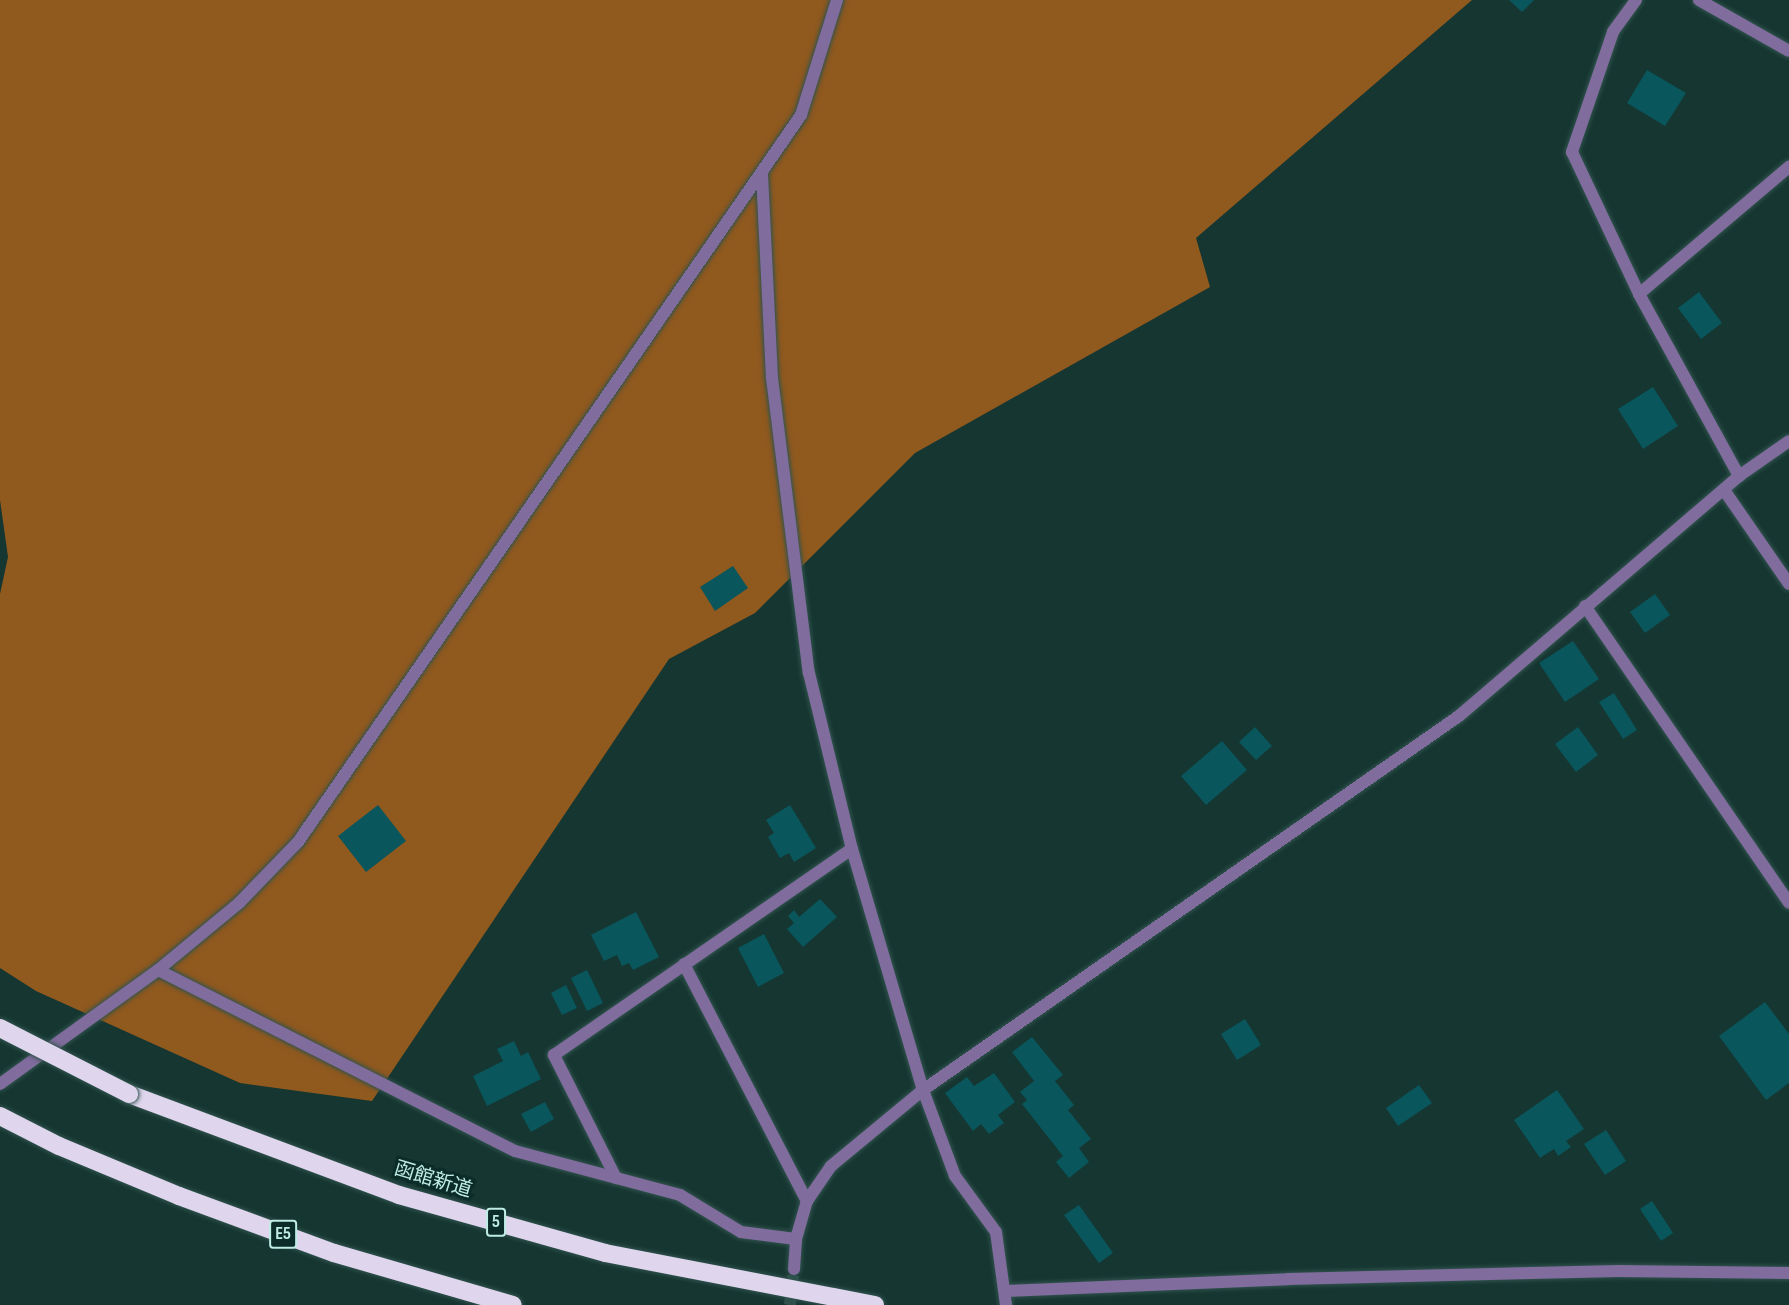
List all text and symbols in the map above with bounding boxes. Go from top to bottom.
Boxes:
street label: 函館新道 [391,1157,475,1203]
road number: 5 [486,1207,506,1237]
road number: E5 [268,1219,298,1249]

